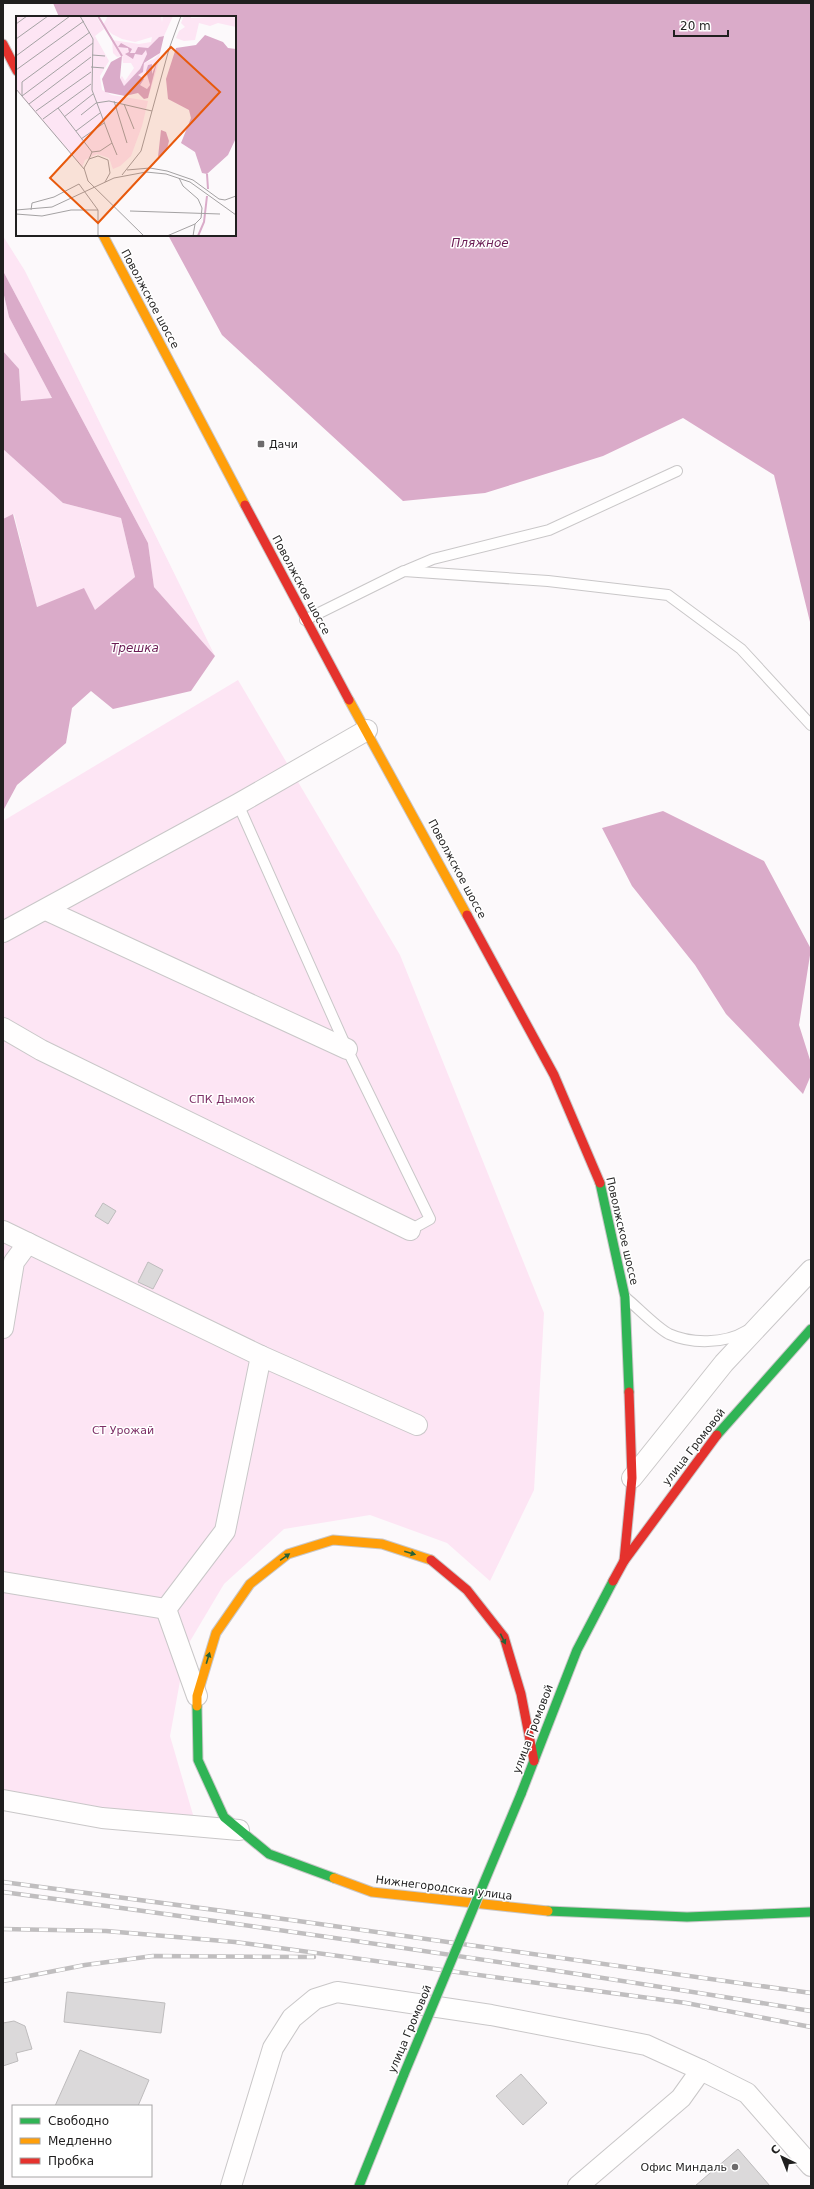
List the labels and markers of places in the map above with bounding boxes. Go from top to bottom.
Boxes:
place label: Дачи [269,438,298,451]
marker: Дачи [256,439,266,449]
place label: Офис Миндаль [641,2161,727,2174]
marker: Офис Миндаль [730,2162,740,2172]

